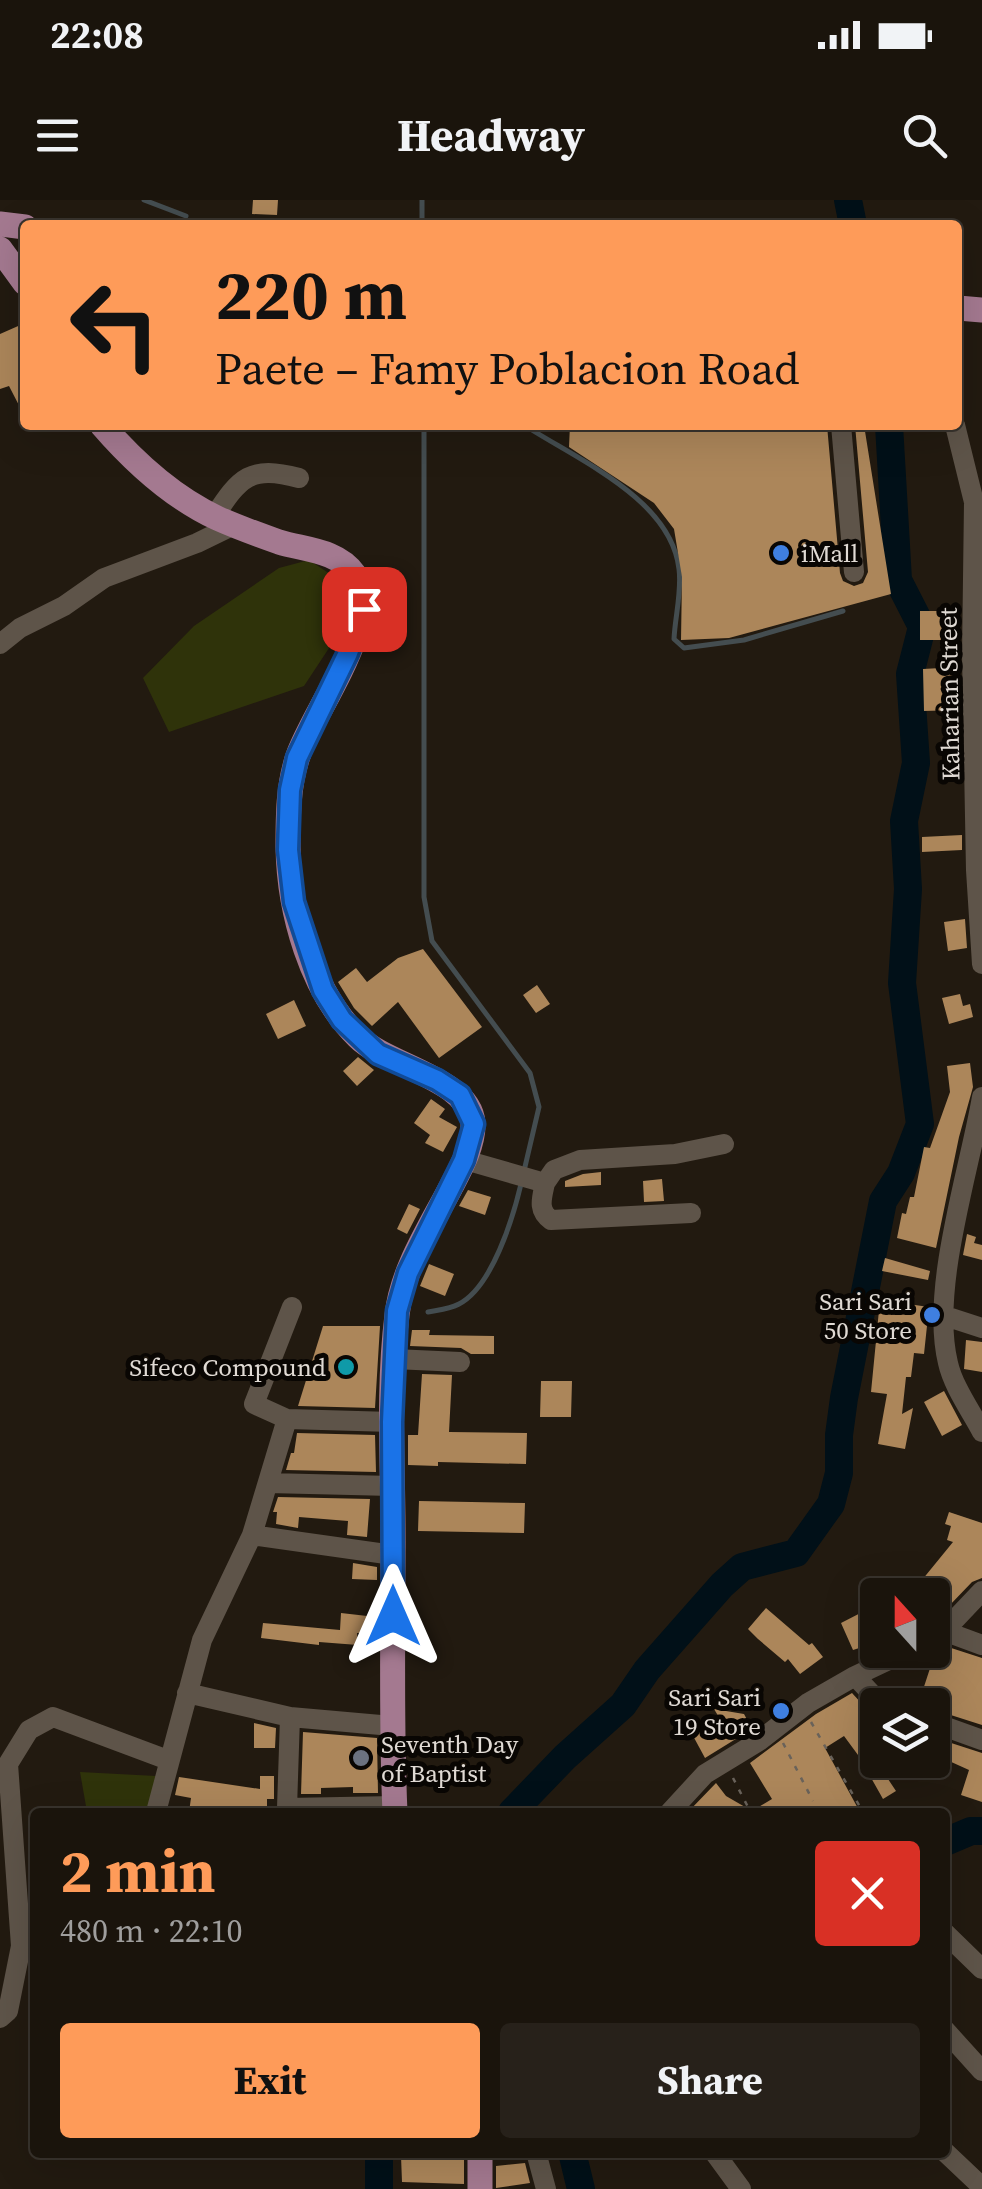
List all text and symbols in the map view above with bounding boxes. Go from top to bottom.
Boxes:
text: 22:08 [50,9,144,61]
text: Headway [397,104,585,166]
icon: menu [30,108,85,163]
icon: search [897,108,952,163]
text: 220 m [215,246,407,342]
icon: left [50,260,180,390]
text: Paete – Famy Poblacion Road [215,337,800,399]
place label: iMall [801,536,858,570]
marker: iMall [770,542,792,564]
pin [322,567,407,652]
icon: arrive [337,582,392,637]
street label: Kaharian Street [930,606,968,781]
place label: Sari Sari 50 Store [819,1284,912,1347]
marker: Sari Sari 50 Store [921,1304,943,1326]
place label: Sifeco Compound [129,1350,326,1384]
marker: Sifeco Compound [335,1356,357,1378]
position arrow [341,1564,445,1668]
north arrow [860,1578,950,1668]
map controls [860,1578,950,1778]
place label: Sari Sari 19 Store [668,1680,761,1743]
button: layers [860,1688,950,1778]
marker: Sari Sari 19 Store [770,1700,792,1722]
place label: Seventh Day of Baptist [381,1727,518,1790]
marker: Seventh Day of Baptist [350,1747,372,1769]
text: 2 min [60,1830,216,1912]
button: close [815,1841,920,1946]
text: 480 m · 22:10 [60,1909,242,1953]
button: Exit [60,2023,480,2138]
button: Share [500,2023,920,2138]

